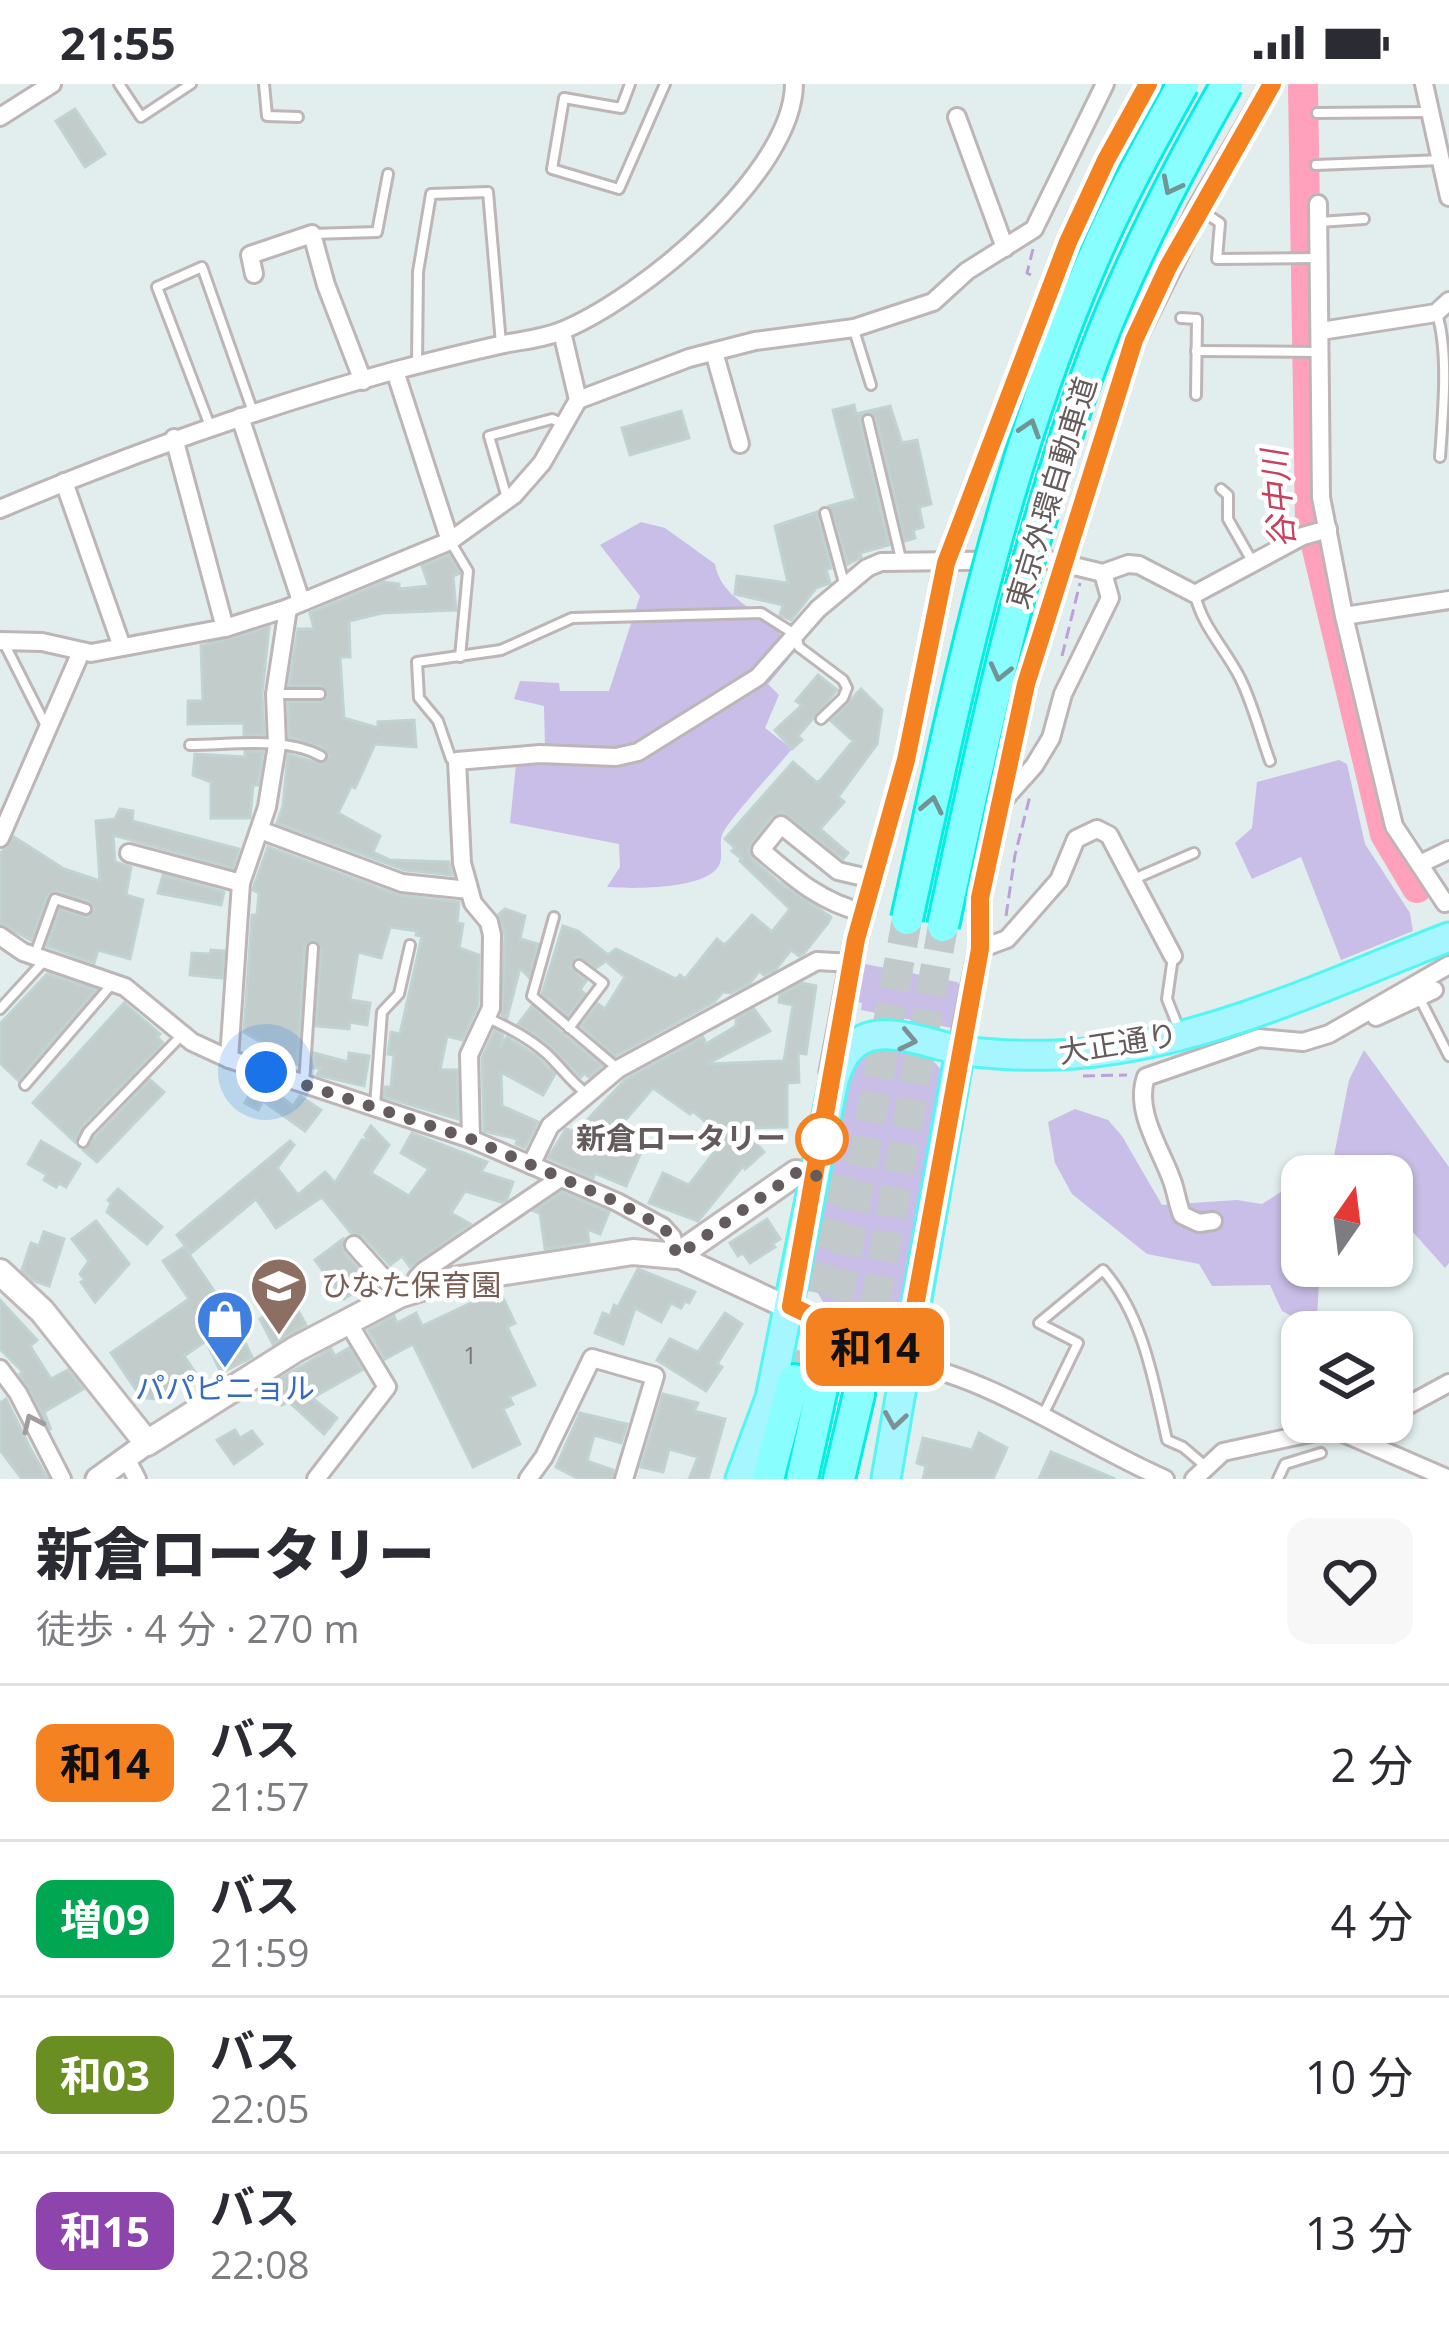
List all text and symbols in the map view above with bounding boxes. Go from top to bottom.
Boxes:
text: 21:55 [60,12,176,73]
one-way arrow [1162,174,1185,196]
street label: 東京外環自動車道 [996,372,1105,613]
one-way arrow [1016,418,1041,439]
water label: 谷中川 [1251,445,1304,550]
one-way arrow [989,661,1014,682]
one-way arrow [918,795,943,815]
street label: 大正通り [1055,1013,1180,1072]
one-way arrow [898,1026,918,1052]
your location [236,1042,296,1102]
marker: 新倉ロータリー [797,1114,847,1164]
place label: 新倉ロータリー [576,1117,786,1158]
north arrow [1281,1155,1413,1287]
map controls [1281,1155,1413,1443]
school or university icon: ひなた保育園 [248,1255,310,1337]
place label: ひなた保育園 [321,1264,501,1305]
shop icon: パパピニョル [194,1288,256,1370]
line badge: 和14 [806,1308,944,1386]
button: layers [1281,1311,1413,1443]
text: 和14 [830,1318,920,1375]
house number: 1 [463,1338,477,1371]
place label: パパピニョル [135,1367,315,1408]
one-way arrow [884,1410,909,1430]
one-way arrow [23,1414,46,1435]
text: 新倉ロータリー [36,1514,435,1592]
button: heart [1287,1518,1413,1644]
text: 徒歩 · 4 分 · 270 m [36,1601,360,1654]
text: バス [210,1708,300,1769]
text: 和14 [60,1734,150,1791]
text: 2 分 [1331,1734,1413,1795]
text: 21:57 [210,1769,309,1822]
text: バス [210,1864,300,1925]
text: 増09 [60,1890,150,1947]
text: 4 分 [1331,1890,1413,1951]
text: 21:59 [210,1925,309,1978]
text: バス [210,2020,300,2081]
text: 和03 [60,2046,150,2103]
text: 10 分 [1305,2046,1413,2107]
text: 22:05 [210,2081,309,2134]
text: バス [210,2176,300,2237]
text: 和15 [60,2202,150,2259]
text: 13 分 [1305,2202,1413,2263]
text: 22:08 [210,2237,309,2290]

